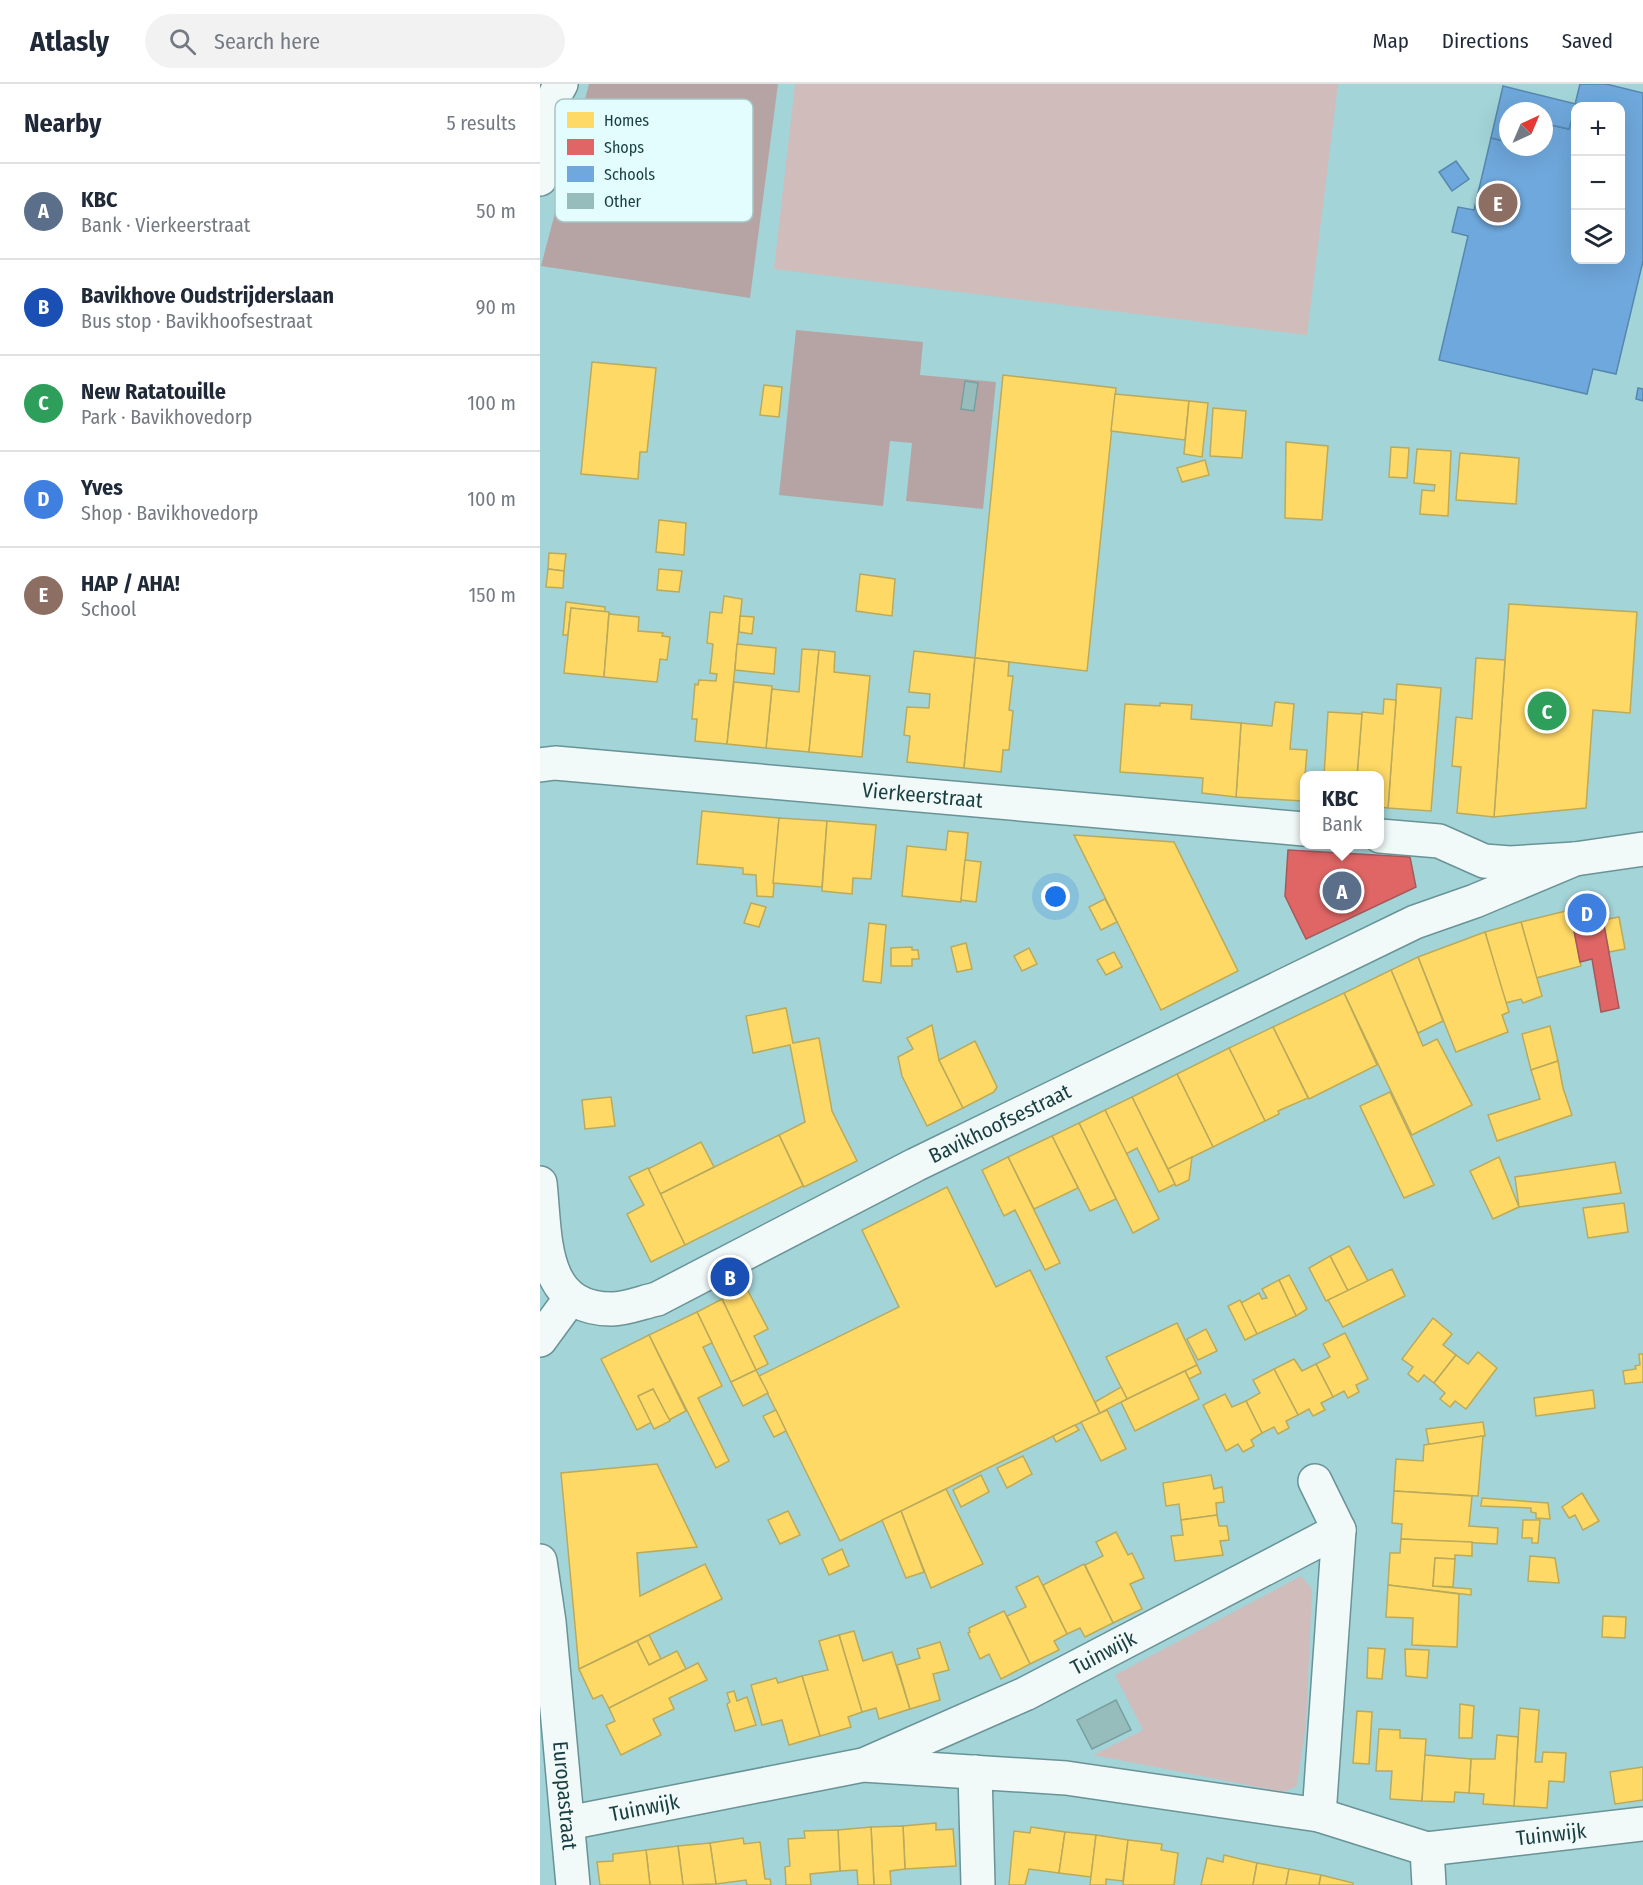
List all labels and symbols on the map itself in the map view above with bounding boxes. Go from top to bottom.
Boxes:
legend [555,99,753,222]
north arrow [1499,102,1553,156]
text: Homes [604,111,649,130]
text: Shops [604,138,644,157]
text: Schools [604,165,655,184]
pin: E [1478,180,1518,226]
text: Other [604,192,642,211]
pin: C [1528,688,1566,734]
street label: Vierkeerstraat [861,777,984,814]
pin: A [1322,868,1362,914]
your location [1041,882,1070,911]
pin: D [1568,890,1606,936]
street label: Bavikhoofsestraat [925,1078,1075,1169]
pin: B [710,1254,750,1300]
street label: Tuinwijk [1066,1625,1141,1681]
street label: Europastraat [547,1740,583,1851]
street label: Tuinwijk [607,1788,682,1827]
street label: Tuinwijk [1515,1818,1588,1852]

